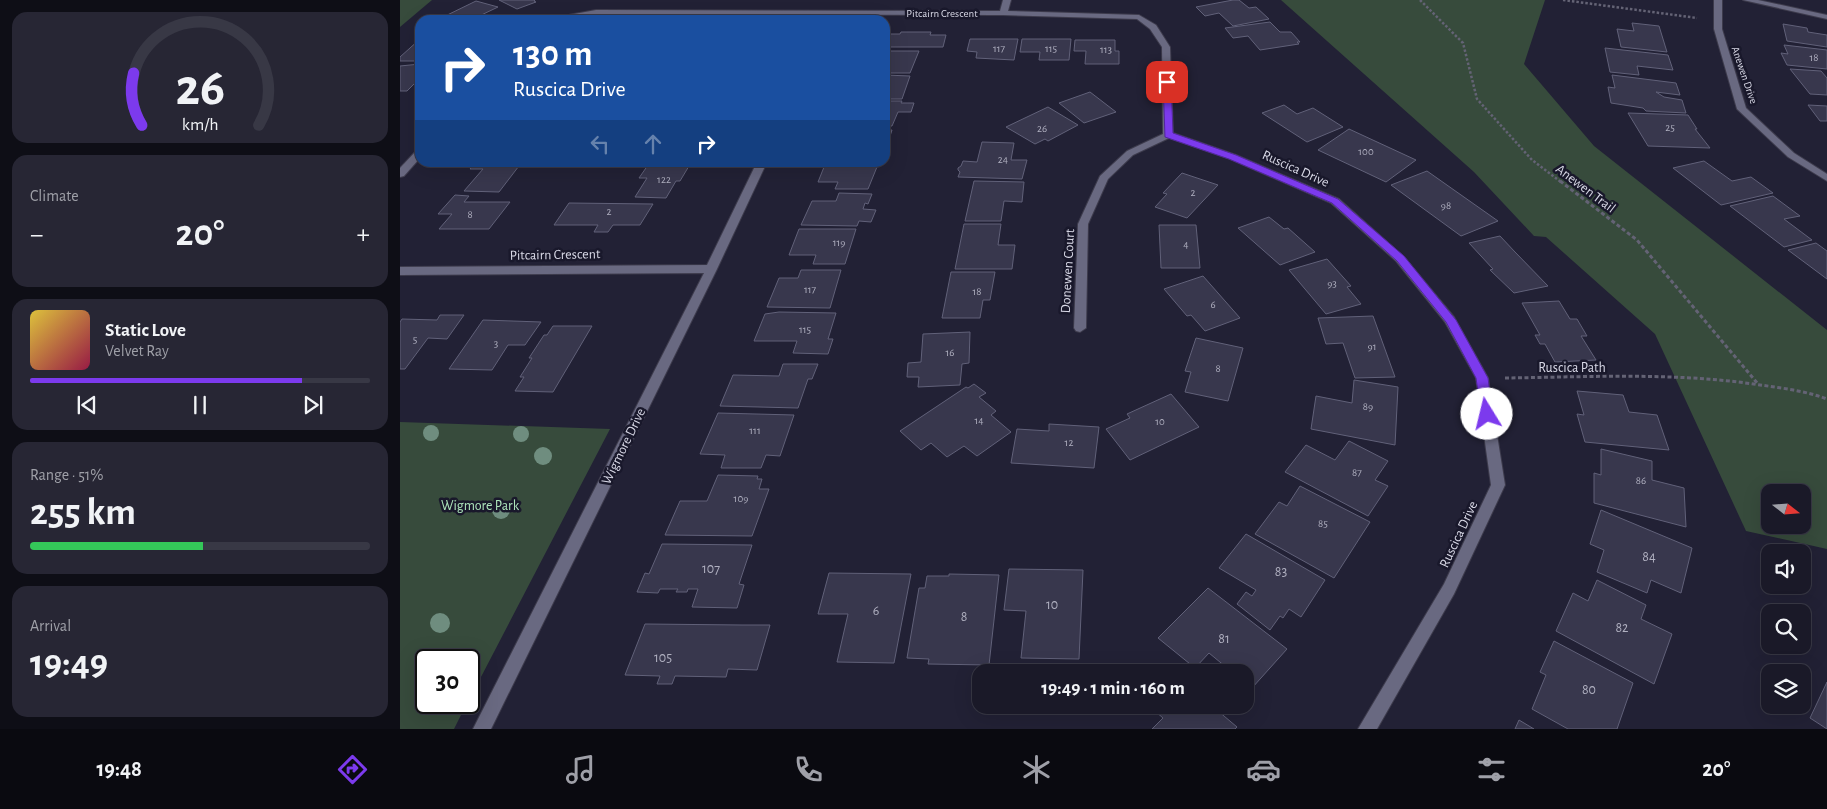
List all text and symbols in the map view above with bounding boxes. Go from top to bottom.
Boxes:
street label: Pitcairn Crescent [906,8,978,19]
icon: right [430,35,495,100]
text: 130 m [513,37,592,72]
house number: 117 [993,43,1005,54]
house number: 115 [1045,43,1057,54]
house number: 113 [1100,44,1113,55]
street label: Anewen Drive [1730,45,1759,105]
house number: 18 [1810,52,1819,63]
pin [1146,61,1188,103]
text: 26 [175,62,225,114]
icon: arrive [1153,68,1181,96]
text: Ruscica Drive [513,78,626,100]
text: km/h [182,116,218,134]
house number: 25 [1665,122,1675,133]
house number: 26 [1037,123,1047,134]
icon: left [586,130,614,158]
icon: ahead [639,130,667,158]
icon: right [692,130,720,158]
house number: 100 [1358,146,1374,157]
street label: Ruscica Drive [1260,148,1331,190]
house number: 24 [998,154,1008,165]
street label: Anewen Trail [1553,162,1618,216]
house number: 122 [657,174,671,185]
house number: 2 [1190,187,1196,198]
text: Climate [30,188,79,204]
house number: 98 [1441,200,1451,211]
house number: 2 [606,206,612,217]
house number: 8 [467,209,473,220]
text: 20° [176,215,224,253]
text: − [30,221,43,249]
text: + [357,221,370,249]
street label: Donewen Court [1059,228,1077,314]
house number: 119 [833,237,845,248]
house number: 4 [1183,239,1189,250]
street label: Pitcairn Crescent [510,247,601,263]
house number: 93 [1327,278,1337,289]
house number: 117 [804,284,816,295]
house number: 18 [973,286,982,297]
house number: 6 [1210,299,1216,310]
text: Static Love [105,321,186,340]
house number: 115 [799,324,811,335]
house number: 5 [413,334,418,345]
house number: 3 [494,338,499,349]
house number: 91 [1368,341,1376,352]
text: Velvet Ray [105,343,169,359]
house number: 16 [946,347,954,358]
street label: Ruscica Path [1538,361,1606,375]
house number: 8 [1215,363,1221,374]
position arrow [1460,387,1512,439]
icon: previous [73,391,101,419]
icon: pause [186,391,214,419]
icon: next [299,391,327,419]
house number: 89 [1363,401,1373,412]
street label: Wigmore Drive [599,406,648,487]
house number: 14 [974,415,984,426]
house number: 10 [1155,416,1165,427]
house number: 111 [749,425,761,436]
house number: 12 [1065,437,1073,448]
text: Range · 51% [30,467,104,483]
house number: 87 [1352,467,1362,478]
house number: 86 [1636,475,1646,486]
north arrow [1761,484,1811,534]
map controls [1761,484,1811,714]
house number: 109 [734,493,748,504]
text: 255 km [30,494,136,532]
park label: Wigmore Park [441,499,520,513]
street label: Ruscica Drive [1437,499,1480,570]
house number: 85 [1318,518,1328,529]
button: sound [1761,544,1811,594]
house number: 84 [1642,550,1656,564]
house number: 107 [702,562,720,576]
house number: 83 [1275,565,1287,579]
house number: 10 [1046,598,1058,612]
house number: 6 [873,604,879,618]
button: search [1761,604,1811,654]
house number: 8 [961,610,967,624]
text: Arrival [30,618,71,634]
house number: 82 [1615,621,1629,635]
house number: 81 [1218,632,1230,646]
text: 19:49 [30,645,108,683]
speed limit sign: 30 [415,649,480,714]
house number: 105 [654,651,672,665]
button: layers [1761,664,1811,714]
text: 19:49 · 1 min · 160 m [1041,679,1185,698]
house number: 80 [1582,683,1596,697]
icon: directions [335,752,370,787]
icon: music [563,752,598,787]
icon: phone [791,752,826,787]
icon: climate [1019,752,1054,787]
icon: car [1246,752,1281,787]
icon: filters [1474,752,1509,787]
text: 19:48 [96,758,142,780]
text: 20° [1702,758,1730,780]

